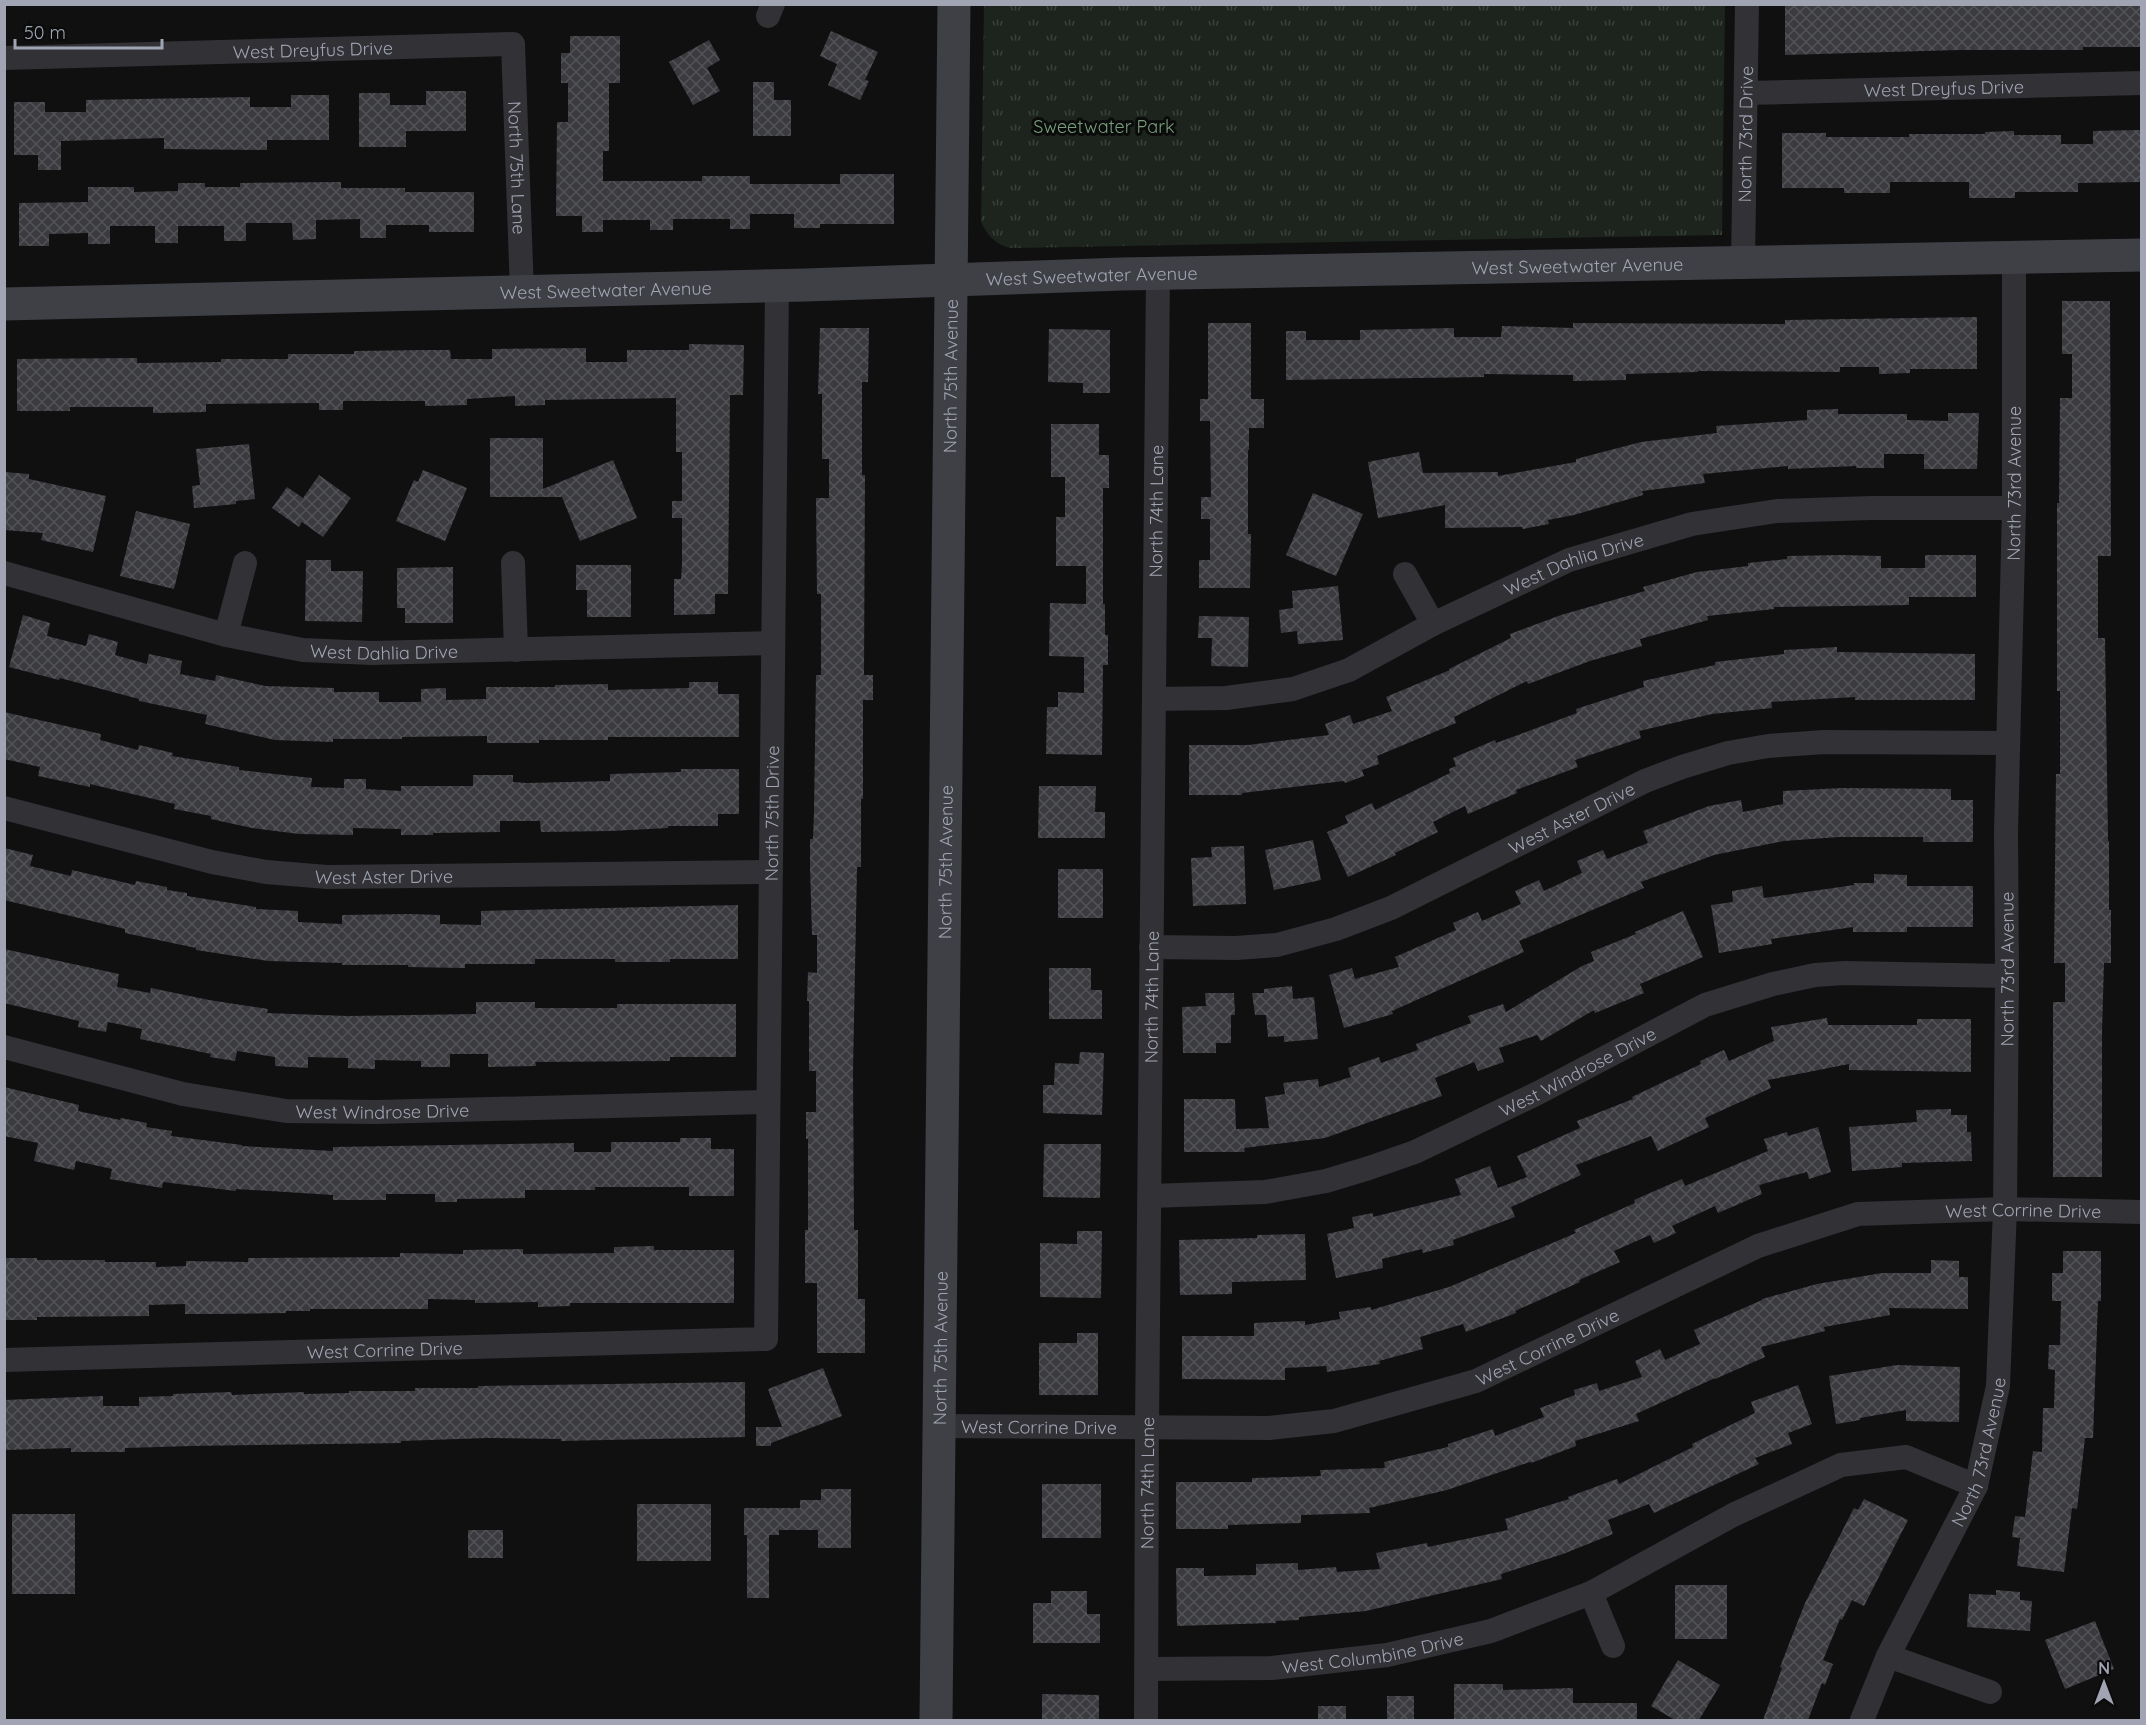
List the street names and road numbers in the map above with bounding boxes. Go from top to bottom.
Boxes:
street label: West Dreyfus Drive [233,36,393,63]
street label: North 73rd Drive [1732,66,1758,202]
street label: West Dreyfus Drive [1864,74,2024,102]
street label: North 75th Lane [504,101,531,235]
street label: West Sweetwater Avenue [1471,252,1684,279]
street label: West Sweetwater Avenue [985,261,1198,290]
street label: West Sweetwater Avenue [500,276,712,304]
street label: North 75th Avenue [938,299,962,453]
street label: North 73rd Avenue [2001,406,2026,561]
street label: North 74th Lane [1144,445,1168,577]
street label: West Dahlia Drive [1500,527,1646,601]
street label: West Dahlia Drive [309,639,458,665]
street label: North 75th Drive [759,745,784,881]
street label: West Aster Drive [1505,777,1639,859]
street label: North 75th Avenue [933,785,957,939]
street label: West Aster Drive [314,864,453,889]
street label: North 73rd Avenue [1995,892,2019,1047]
street label: North 74th Lane [1139,931,1163,1063]
street label: West Windrose Drive [1495,1021,1660,1122]
street label: West Windrose Drive [296,1098,470,1124]
street label: West Corrine Drive [1945,1197,2102,1223]
street label: North 75th Avenue [928,1271,952,1425]
street label: West Corrine Drive [1472,1303,1623,1391]
street label: West Corrine Drive [307,1336,463,1363]
street label: North 73rd Avenue [1946,1377,2010,1530]
street label: West Corrine Drive [961,1415,1117,1439]
street label: North 74th Lane [1135,1417,1159,1549]
street label: West Columbine Drive [1281,1626,1466,1678]

